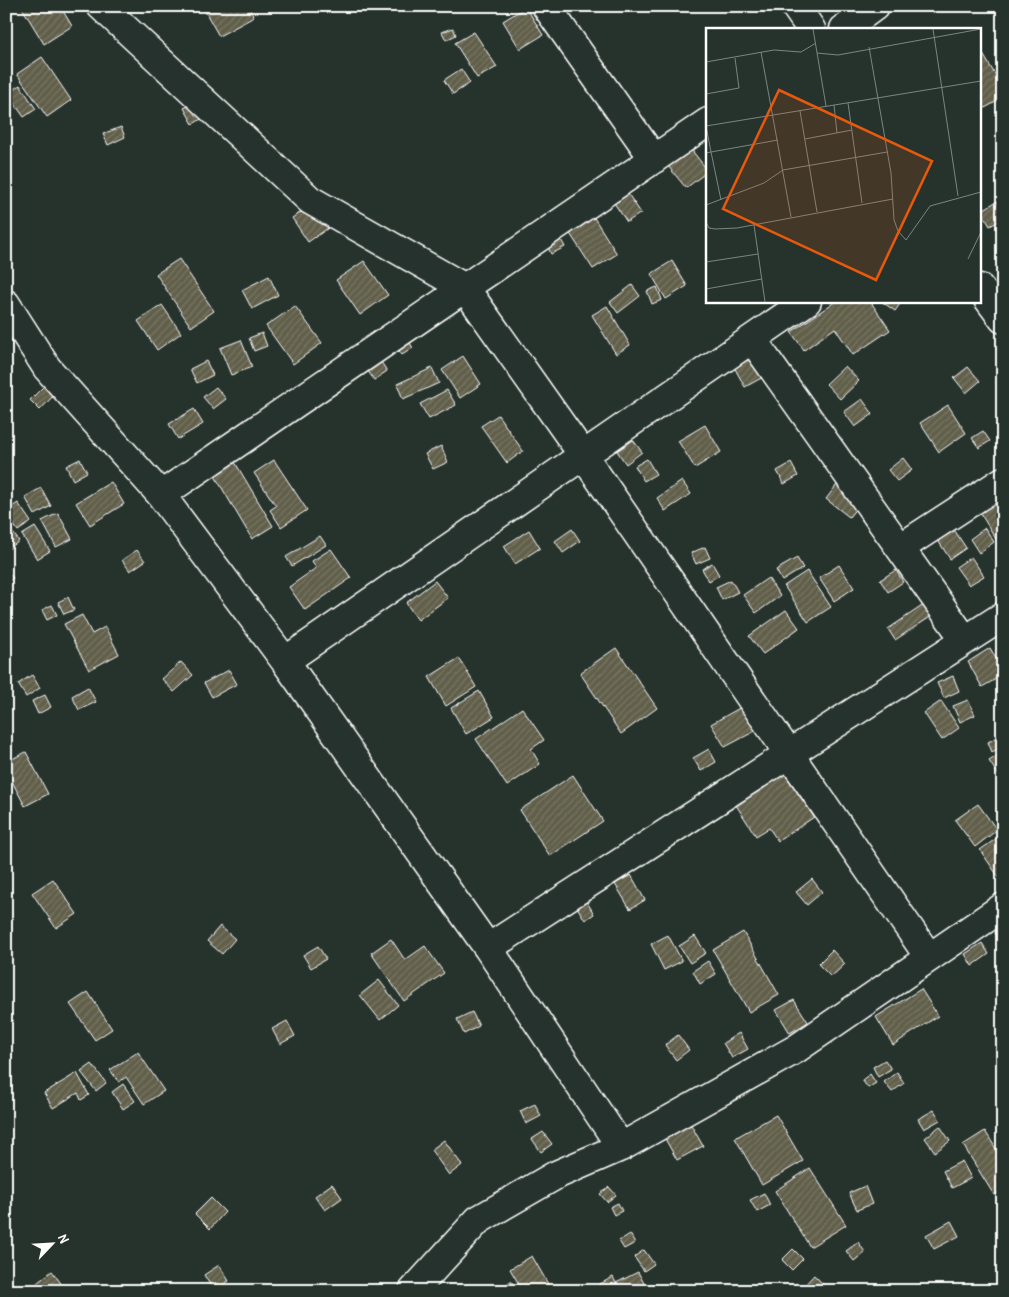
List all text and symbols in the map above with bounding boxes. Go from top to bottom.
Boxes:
inset map [706,28,982,302]
north arrow [28,1220,78,1270]
text: N [54,1231,75,1246]

